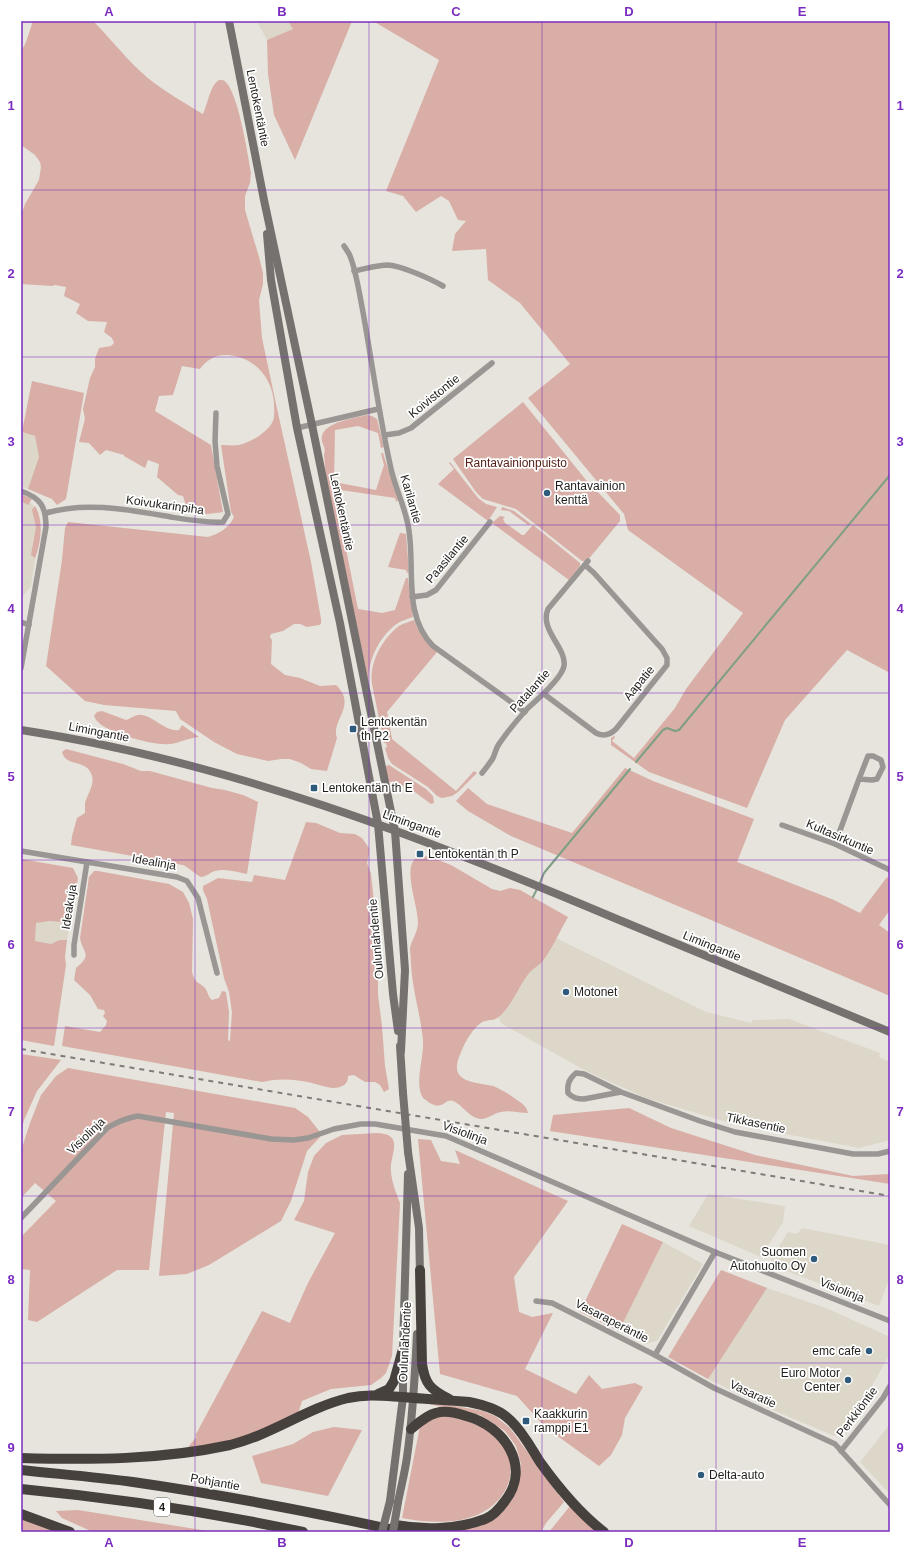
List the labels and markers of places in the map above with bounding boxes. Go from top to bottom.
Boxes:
place label: Rantavainion kenttä [555,479,625,507]
marker: Rantavainion kenttä [542,488,552,498]
place label: Lentokentän th P2 [361,715,427,743]
marker: Lentokentän th P2 [348,724,358,734]
place label: Lentokentän th E [322,781,413,795]
marker: Lentokentän th E [309,783,319,793]
place label: Lentokentän th P [428,847,519,861]
marker: Lentokentän th P [415,849,425,859]
place label: Motonet [574,985,618,999]
marker: Motonet [561,987,571,997]
place label: Suomen Autohuolto Oy [730,1245,806,1273]
marker: Suomen Autohuolto Oy [809,1254,819,1264]
place label: emc cafe [812,1344,861,1358]
marker: emc cafe [864,1346,874,1356]
place label: Euro Motor Center [781,1366,840,1394]
marker: Euro Motor Center [843,1375,853,1385]
place label: Kaakkurin ramppi E1 [534,1407,589,1435]
marker: Kaakkurin ramppi E1 [521,1416,531,1426]
place label: Delta-auto [709,1468,765,1482]
marker: Delta-auto [696,1470,706,1480]

